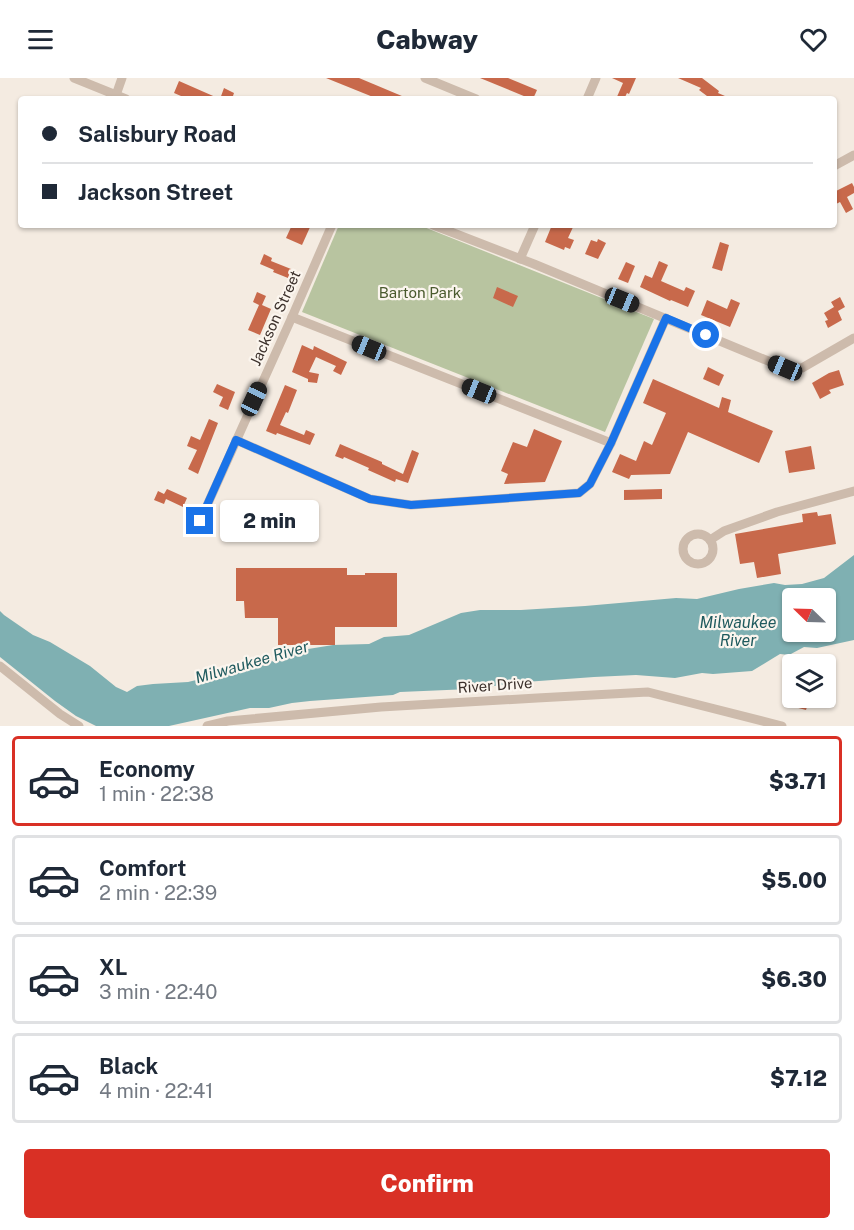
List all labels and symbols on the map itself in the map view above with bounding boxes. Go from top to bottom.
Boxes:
street label: Jackson Street [246,268,304,368]
park label: Barton Park [379,284,461,301]
car [602,285,642,315]
route start [692,321,719,348]
car [349,333,389,363]
car [765,353,805,383]
car [459,376,499,406]
car [238,379,270,419]
callout: 2 min [221,500,320,542]
route end [186,507,213,534]
north arrow [782,588,836,642]
water label: Milwaukee River [699,613,777,650]
water label: Milwaukee River [193,636,312,687]
street label: River Drive [457,674,533,696]

